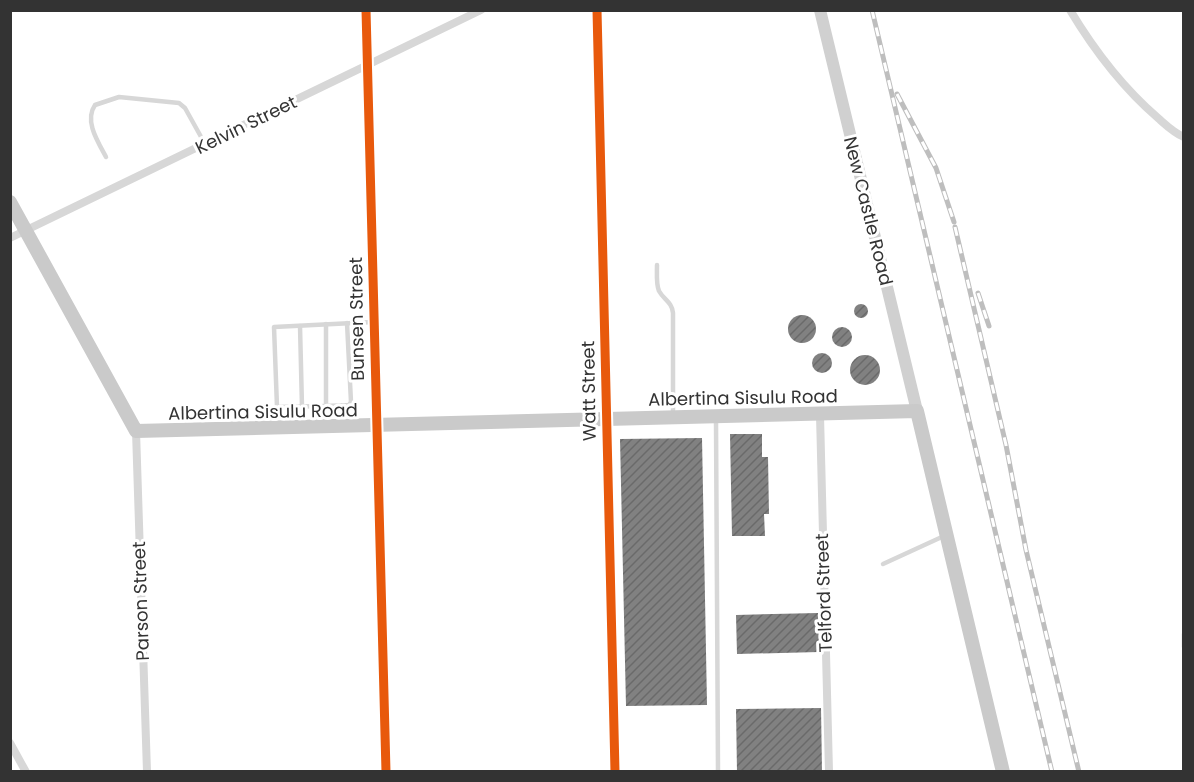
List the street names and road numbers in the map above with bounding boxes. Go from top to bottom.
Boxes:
street label: Kelvin Street [191,89,301,160]
street label: New Castle Road [838,134,899,288]
street label: Bunsen Street [343,257,370,381]
street label: Watt Street [575,341,602,441]
street label: Albertina Sisulu Road [648,383,838,412]
street label: Albertina Sisulu Road [168,397,358,426]
street label: Telford Street [809,533,838,653]
street label: Parson Street [126,541,155,661]

